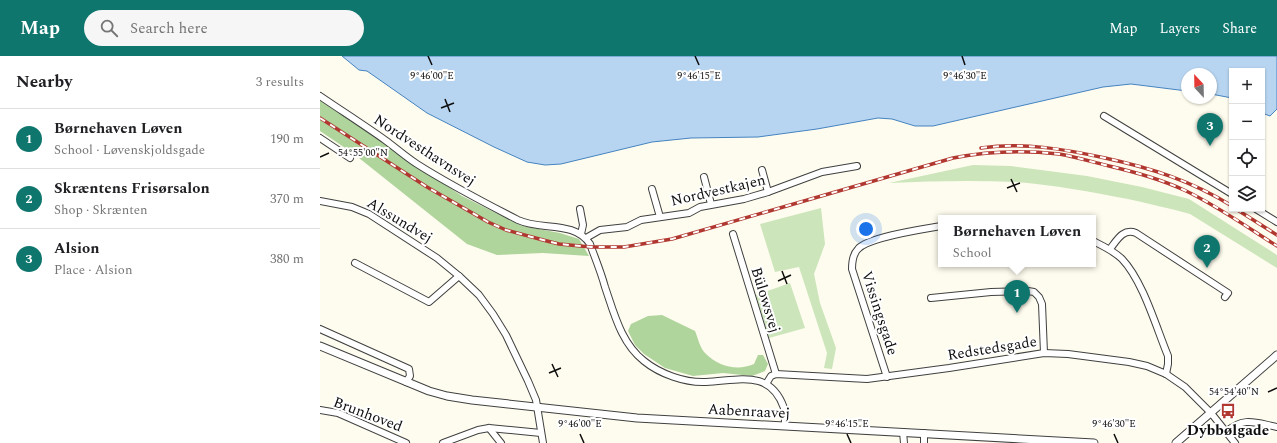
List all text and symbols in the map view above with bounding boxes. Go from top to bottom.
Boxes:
search box [84,10,364,46]
text: Map [20,14,60,43]
icon: search [98,17,120,39]
text: Search here [130,17,208,40]
text: Map [1109,18,1138,39]
text: Layers [1160,18,1200,39]
text: Share [1222,18,1257,39]
text: 9°46'00"E [410,68,454,84]
text: 9°46'15"E [677,68,721,84]
text: 9°46'30"E [943,68,987,84]
north arrow [1181,68,1217,104]
map controls [1229,68,1265,212]
button: + [1229,68,1265,104]
text: Nearby [16,69,72,95]
text: 3 results [256,72,304,92]
button: − [1229,104,1265,140]
street label: Nordvesthavnsvej [369,109,481,192]
pin: 3 [1197,113,1223,146]
text: Børnehaven Løven [54,117,182,140]
text: 1 [25,129,33,149]
text: 190 m [270,129,304,149]
text: School · Løvenskjoldsgade [54,140,205,160]
button: locate [1229,140,1265,176]
text: 54°55'00"N [338,145,388,161]
street label: Nordvestkajen [668,168,768,213]
button: layers [1229,176,1265,212]
text: Skræntens Frisørsalon [54,177,210,200]
text: 2 [25,189,33,209]
text: 370 m [270,189,304,209]
street label: Alssundvej [363,192,437,249]
text: Shop · Skrænten [54,200,148,220]
popup [938,215,1096,267]
your location [856,219,876,239]
text: Børnehaven Løven [953,220,1081,243]
pin: 2 [1194,235,1220,268]
text: Alsion [54,237,99,260]
text: School [953,243,992,263]
text: 3 [25,249,33,269]
text: 380 m [270,249,304,269]
text: Place · Alsion [54,260,132,280]
street label: Bülowsvej [745,264,786,336]
street label: Vissingsgade [855,268,904,358]
pin: 1 [1004,280,1030,313]
street label: Redstedsgade [946,330,1038,367]
text: 54°54'40"N [1209,384,1259,400]
street label: Brunhoved [330,391,406,438]
street label: Aabenraavej [707,398,791,425]
bus stop icon: Dybbølgade [1219,402,1237,420]
text: 9°46'00"E [558,416,602,432]
text: 9°46'15"E [825,416,869,432]
text: 9°46'30"E [1092,416,1136,432]
place label: Dybbølgade [1187,419,1269,442]

